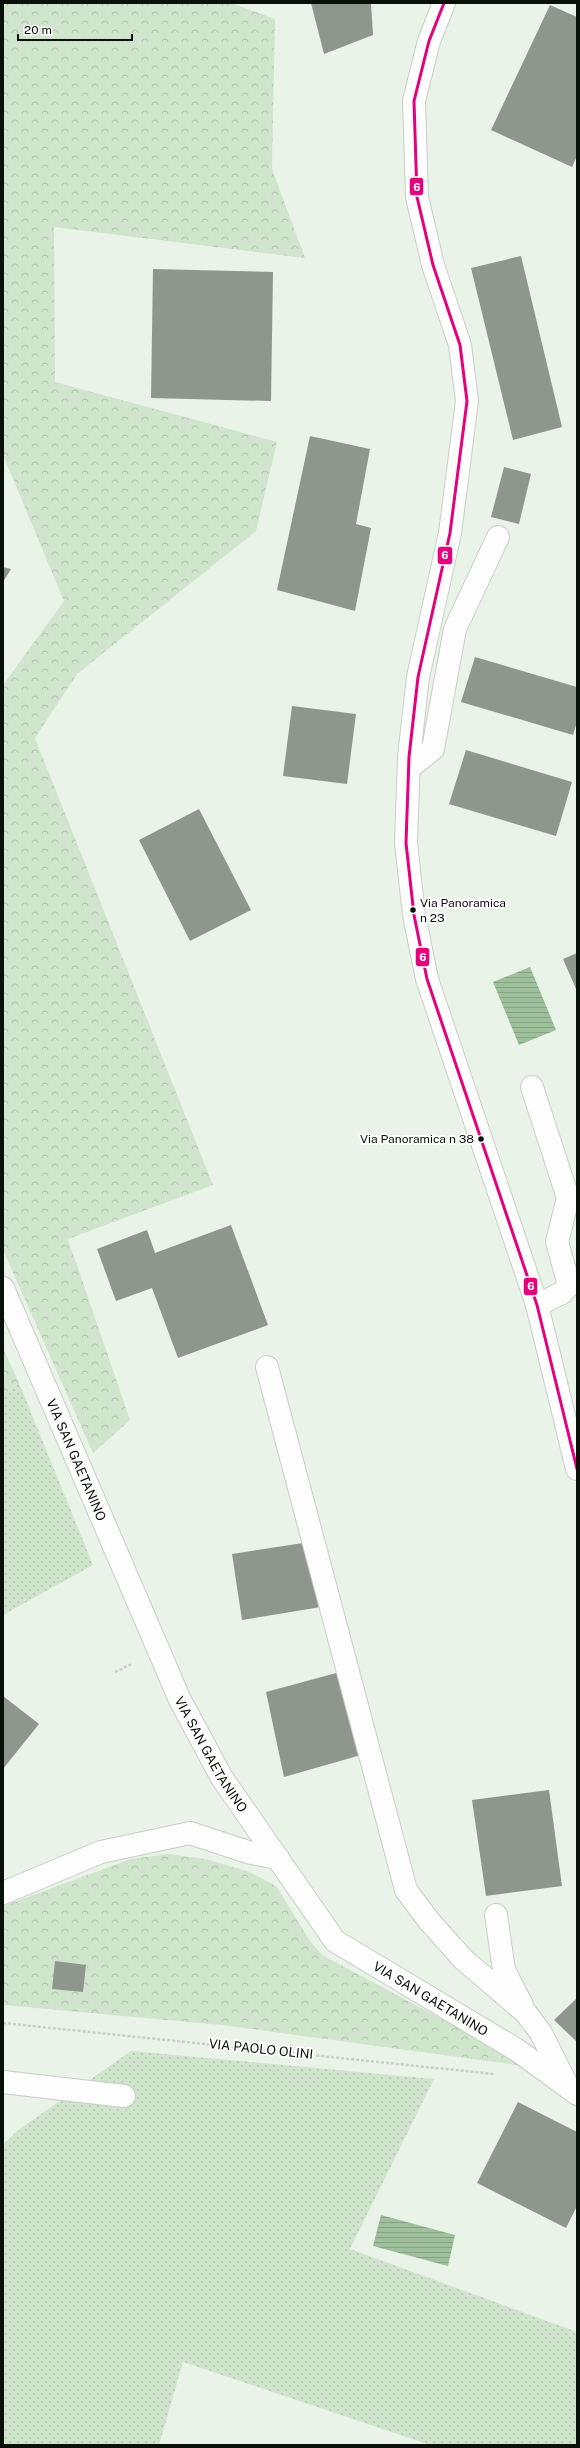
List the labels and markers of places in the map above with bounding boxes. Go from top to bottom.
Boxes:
place label: Via Panoramica n 23 [420,896,506,925]
marker: Via Panoramica n 23 [408,905,418,915]
place label: Via Panoramica n 38 [360,1132,474,1146]
marker: Via Panoramica n 38 [476,1134,486,1144]

